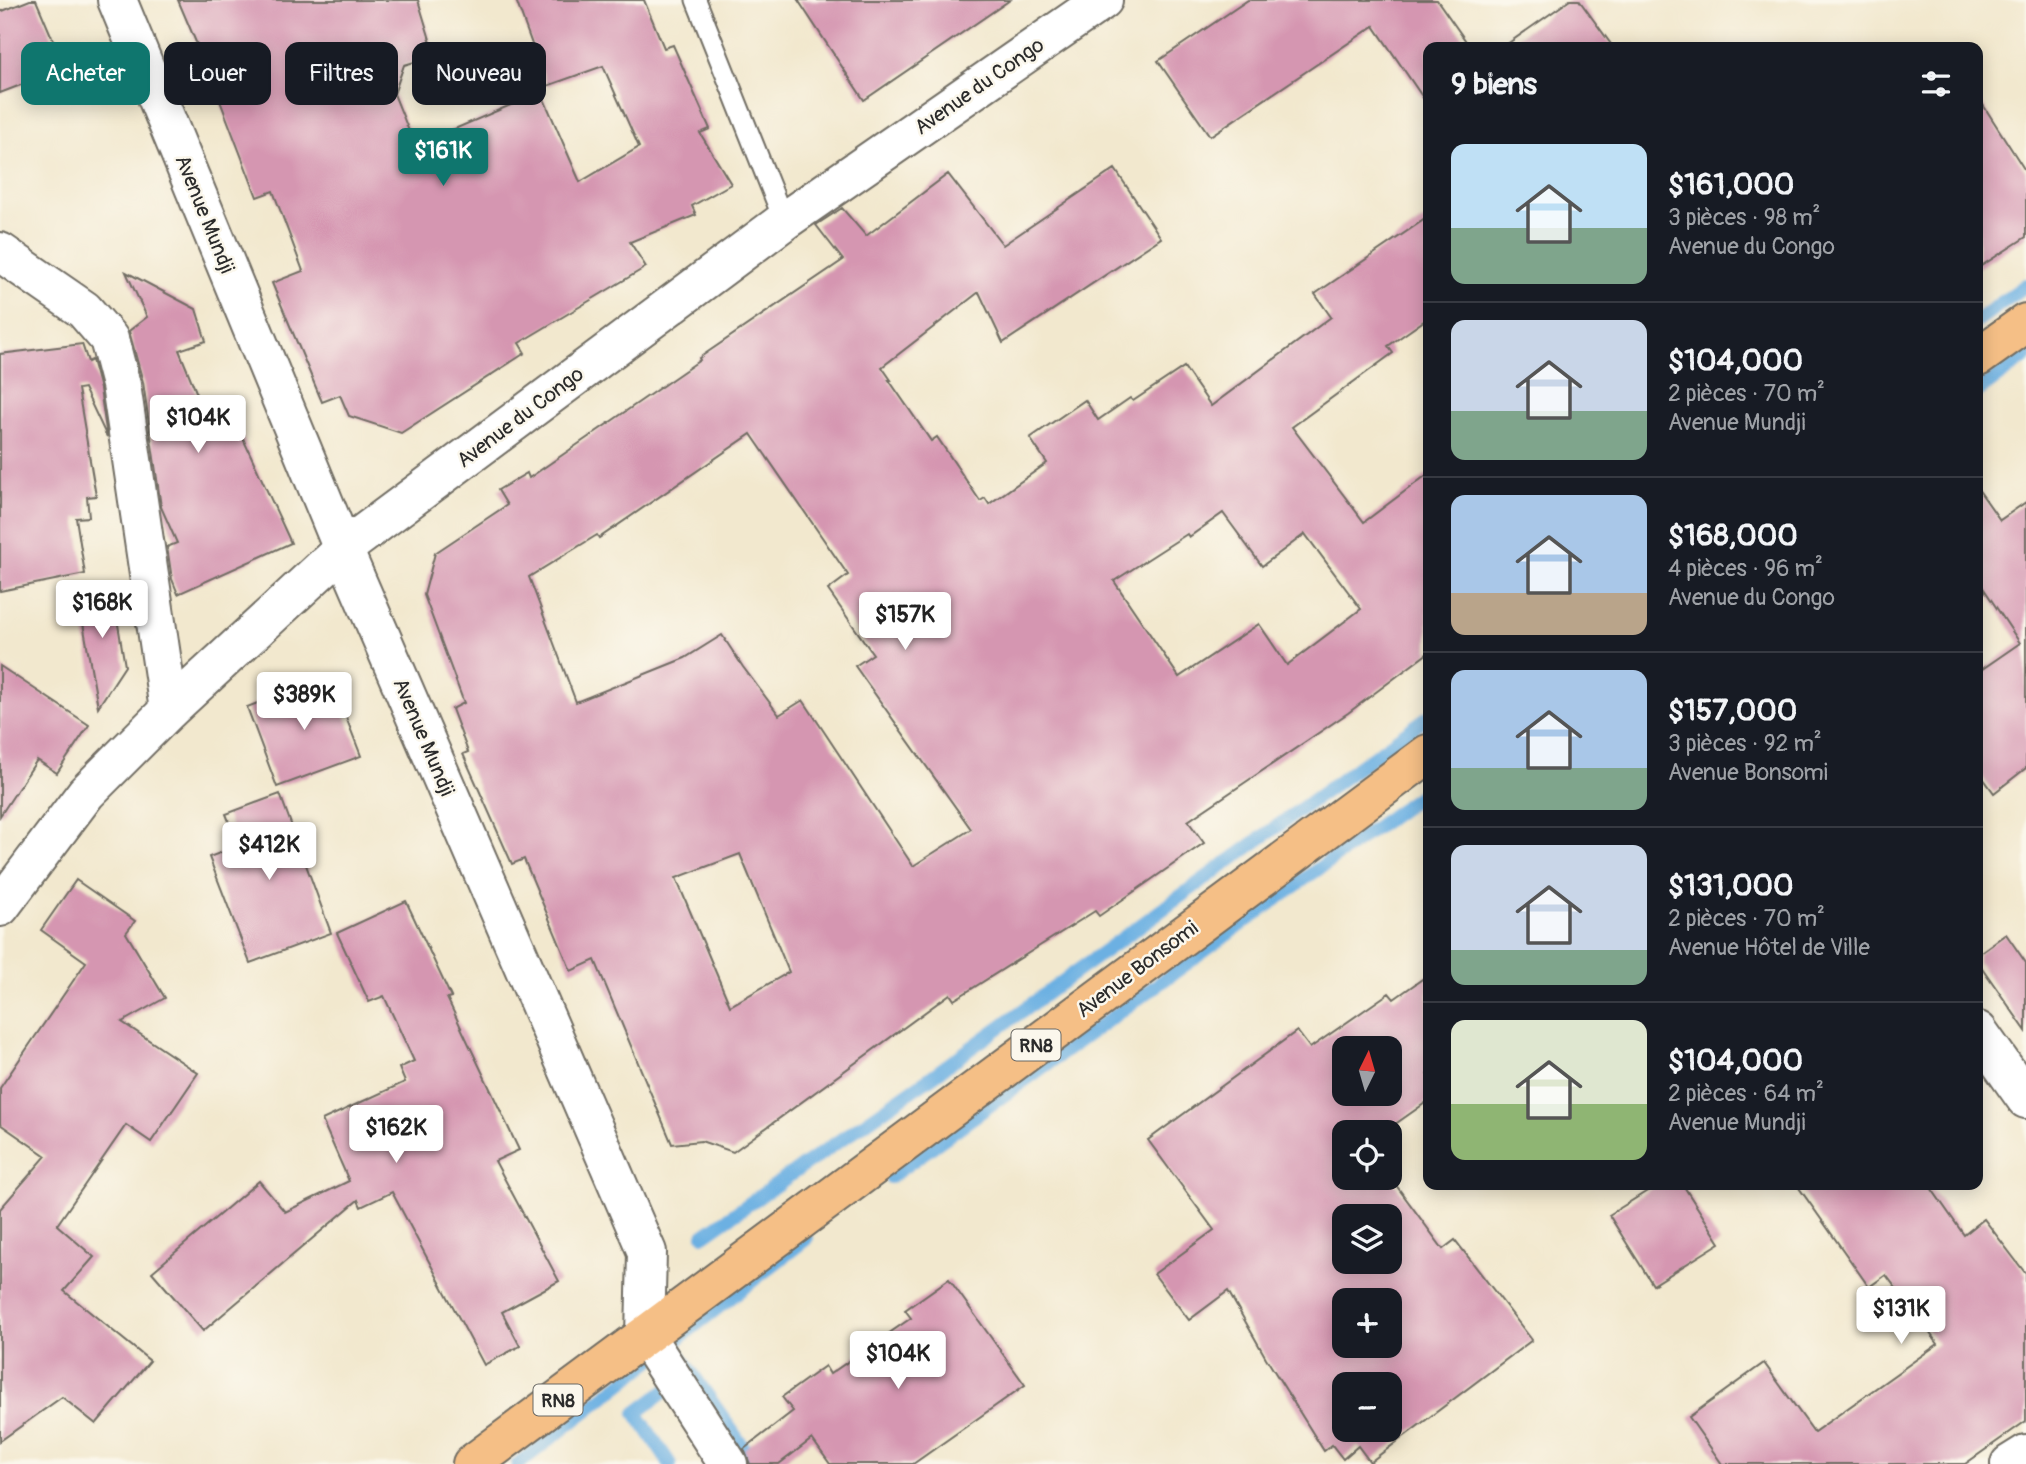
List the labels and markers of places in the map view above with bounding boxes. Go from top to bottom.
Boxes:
pin: $161K [394,128,492,188]
pin: $104K [149,396,247,455]
pin: $168K [53,580,151,640]
pin: $157K [856,592,954,652]
pin: $389K [255,672,353,732]
pin: $412K [220,822,318,882]
pin: $162K [347,1106,445,1165]
pin: $131K [1852,1286,1950,1346]
pin: $104K [849,1332,947,1391]

